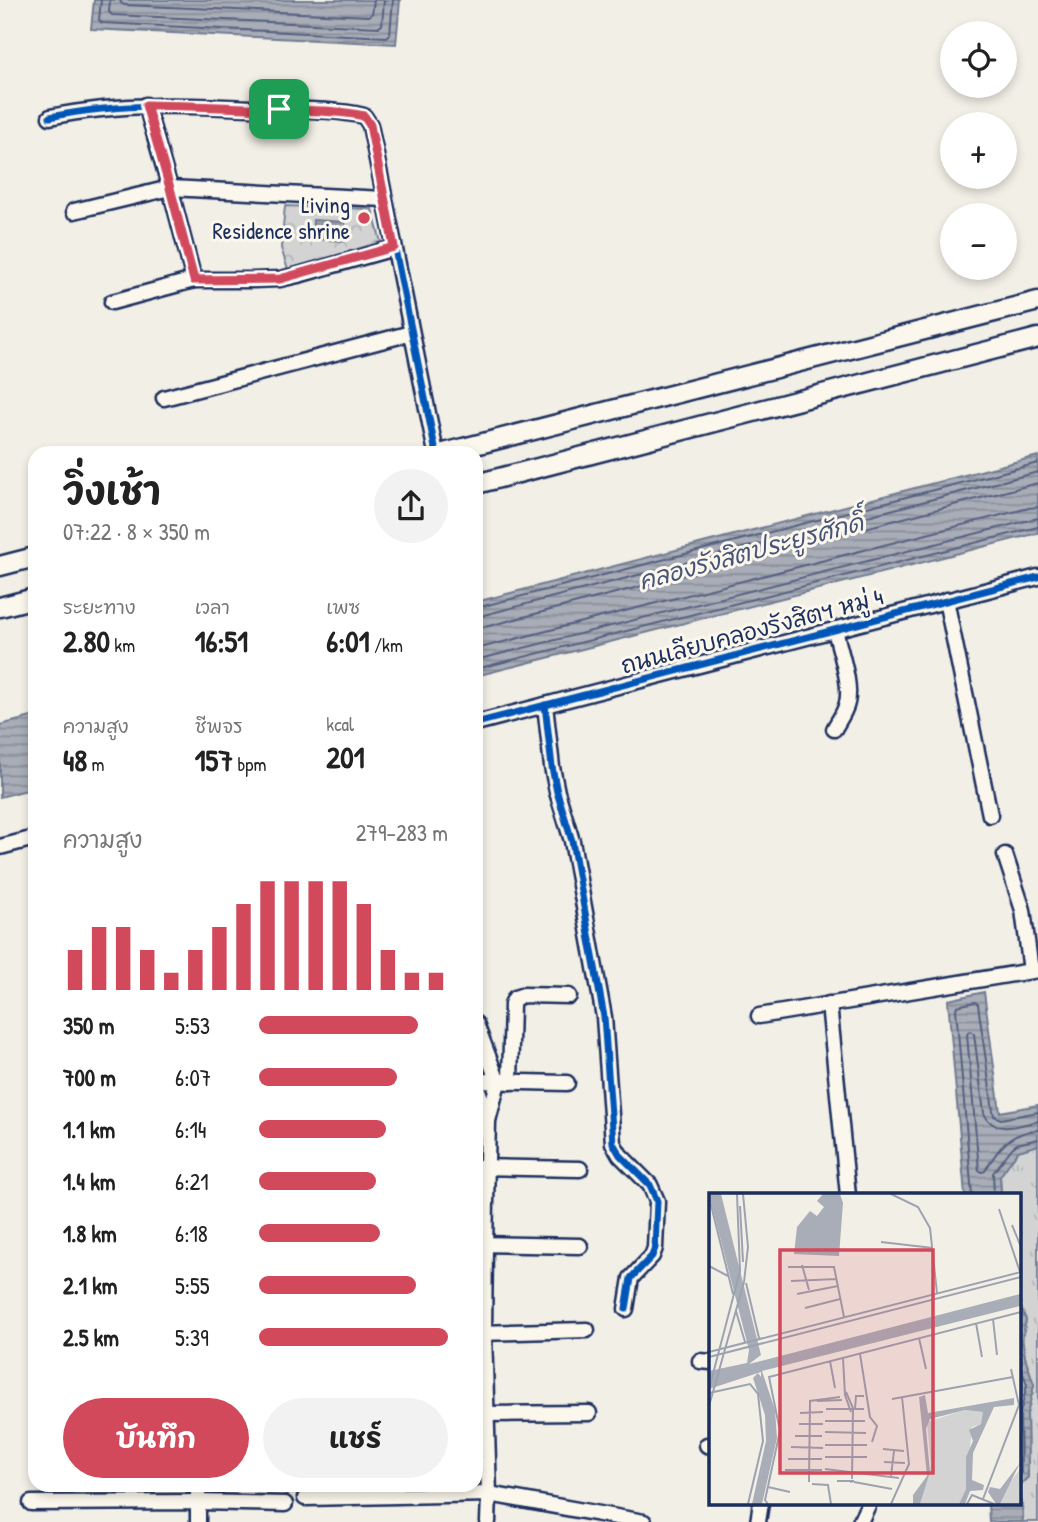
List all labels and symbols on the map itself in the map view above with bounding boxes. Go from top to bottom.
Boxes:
pin [249,79,309,139]
place label: Living Residence shrine [212,189,350,246]
marker: Living Residence shrine [356,210,372,226]
water label: คลองรังสิตประยูรศักดิ์ [634,499,874,599]
street label: ถนนเลียบคลองรังสิตฯ หมู่ 4 [617,581,887,683]
inset map [709,1193,1020,1504]

